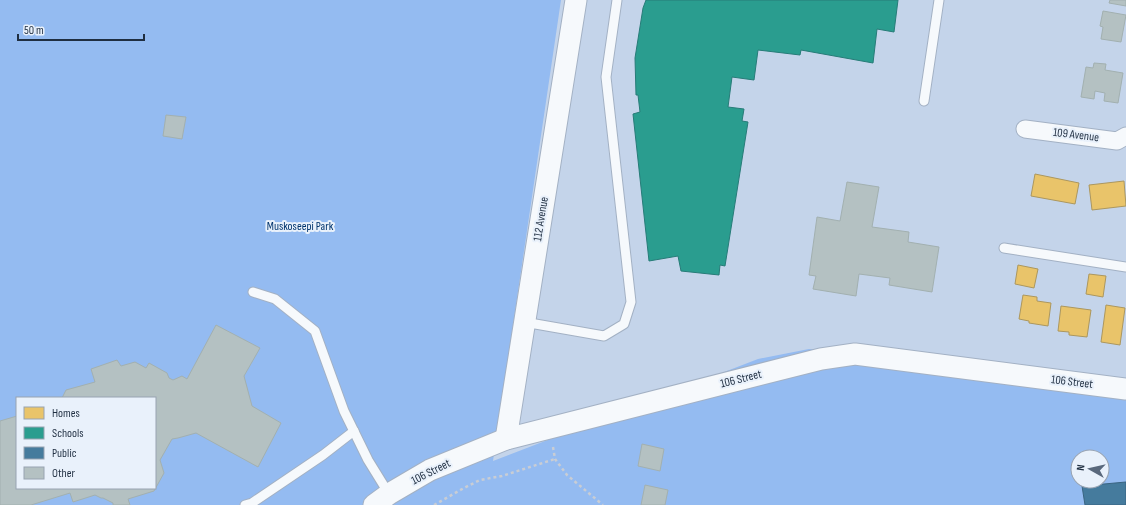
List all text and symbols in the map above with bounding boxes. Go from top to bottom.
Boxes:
scale bar [18,16,144,42]
text: 50 m [24,23,44,38]
street label: 109 Avenue [1052,125,1100,145]
street label: 112 Avenue [530,196,552,242]
park label: Muskoseepi Park [267,219,334,234]
street label: 106 Street [719,367,764,391]
street label: 106 Street [1050,372,1094,392]
legend [16,397,156,489]
text: Homes [52,406,80,421]
text: Schools [52,426,84,441]
text: Public [52,446,77,461]
north arrow [1070,449,1110,489]
street label: 106 Street [409,456,453,488]
text: N [1074,464,1087,471]
text: Other [52,466,76,481]

